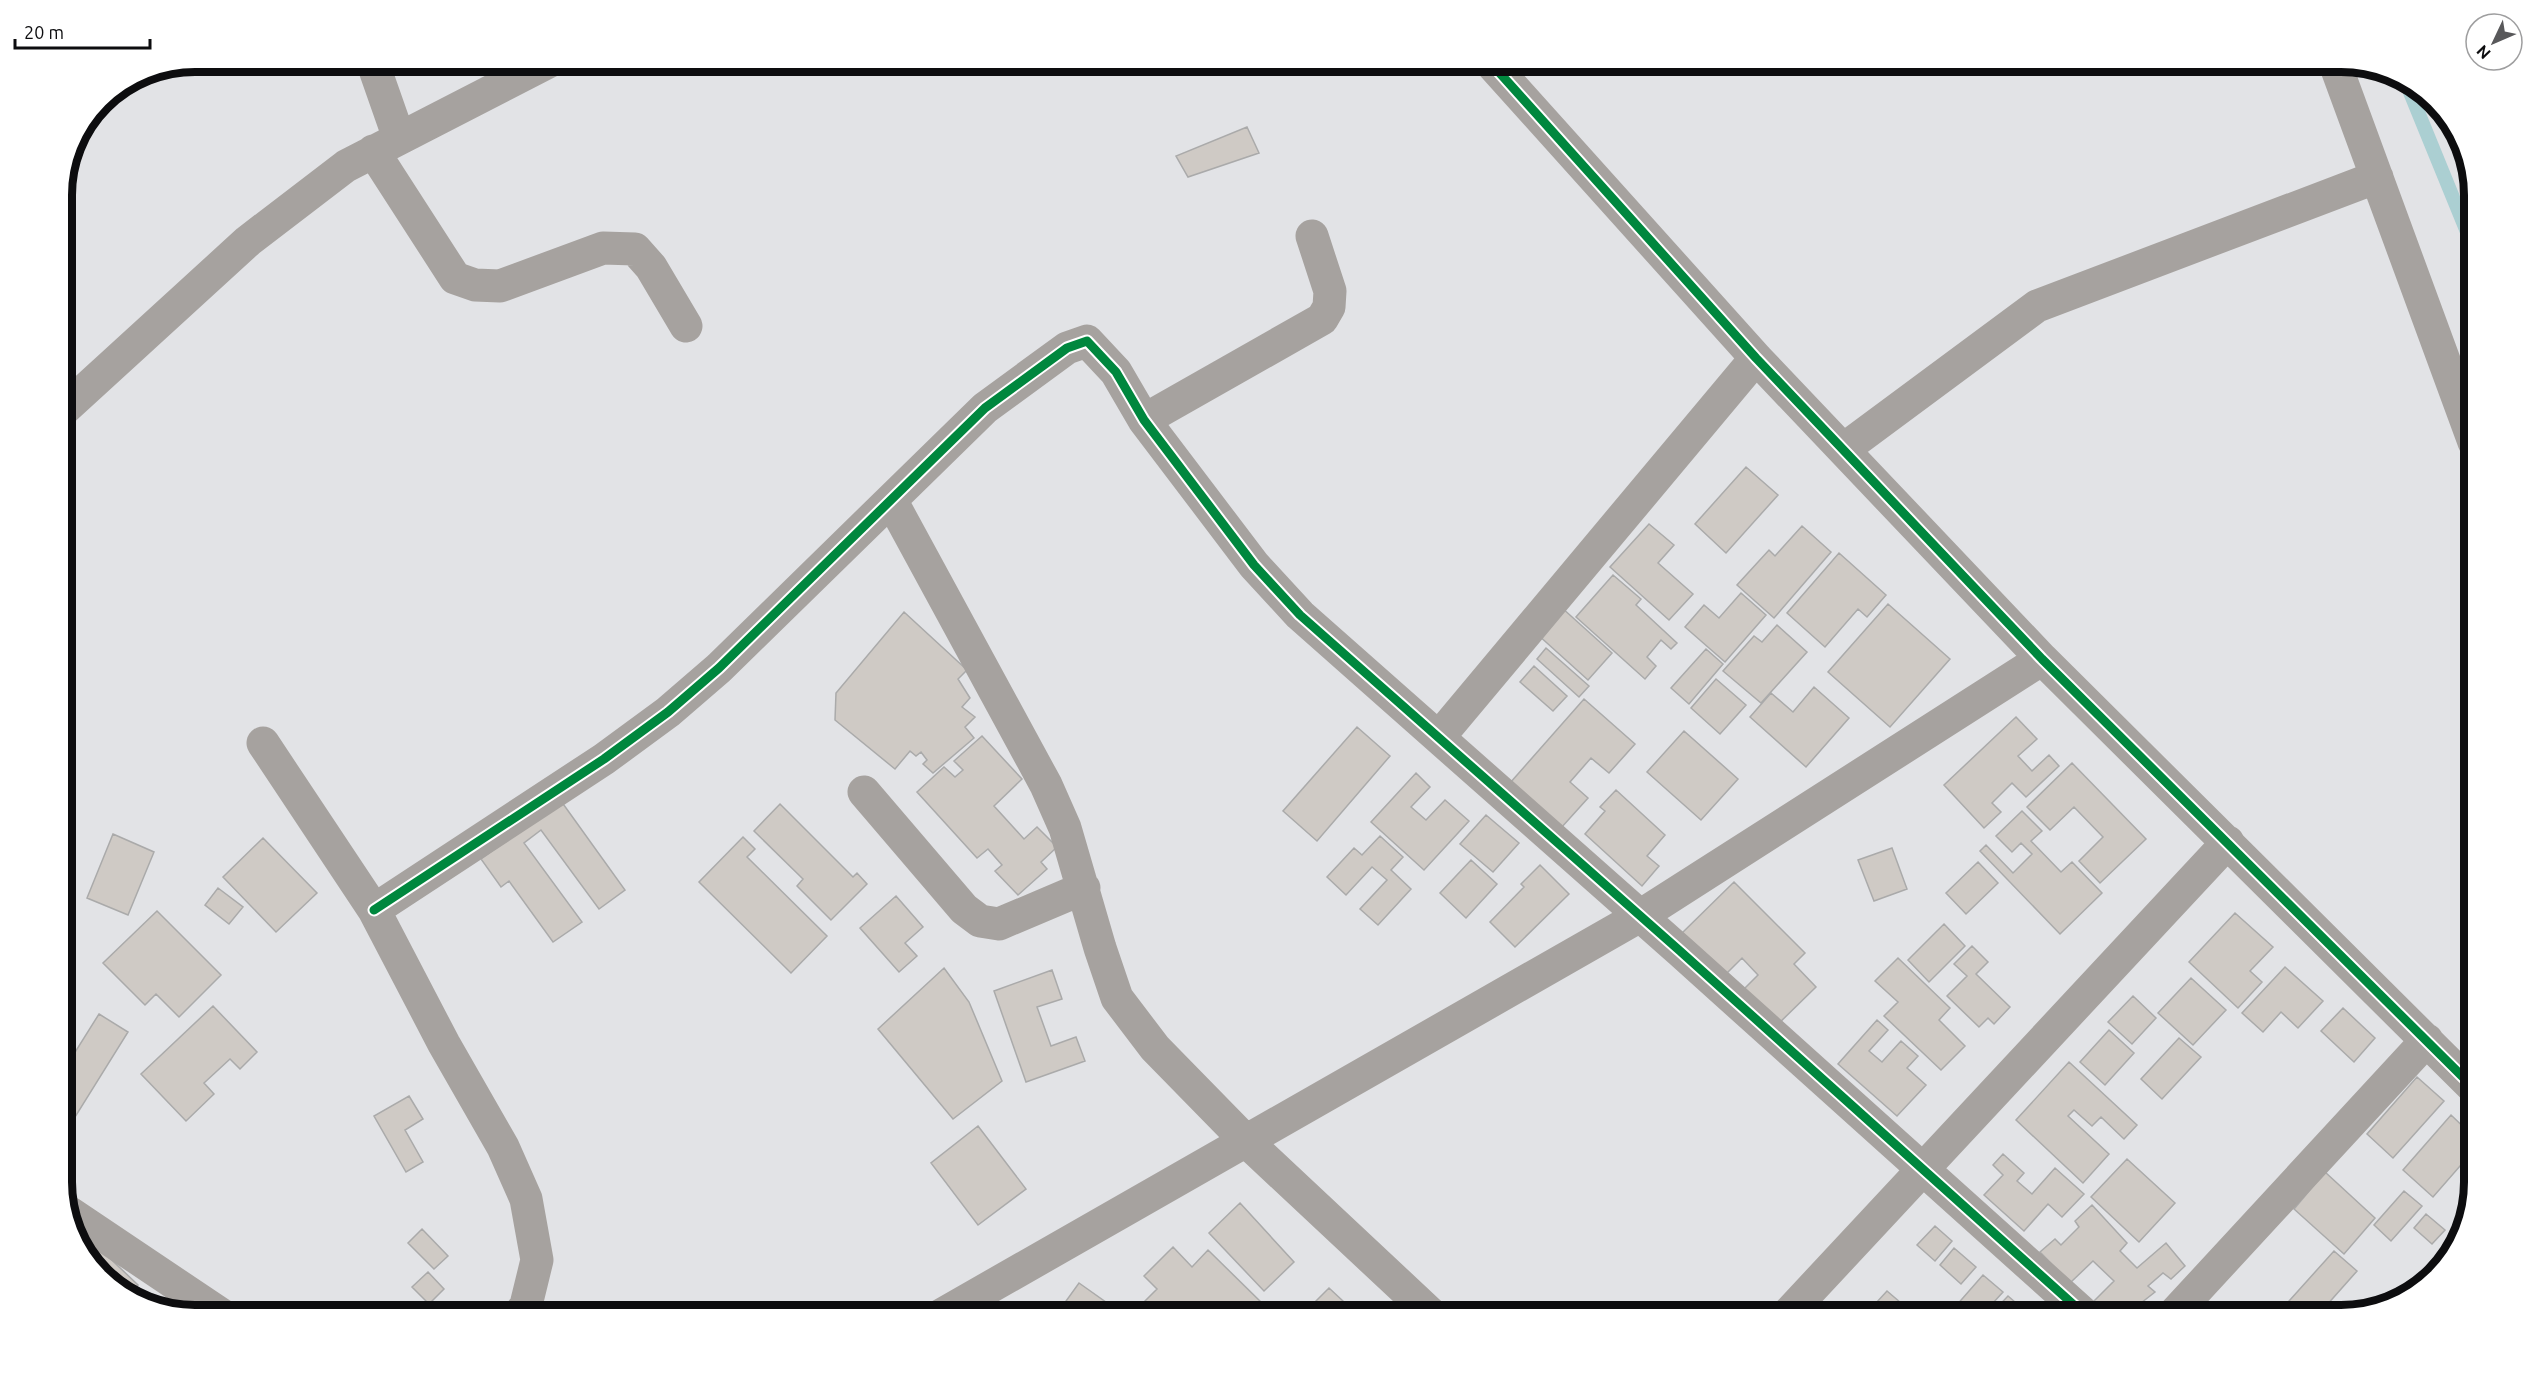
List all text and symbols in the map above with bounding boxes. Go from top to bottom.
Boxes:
scale bar [15,12,150,50]
north arrow [2464,12,2524,72]
text: 20 m [24,22,64,42]
text: N [2473,42,2494,63]

